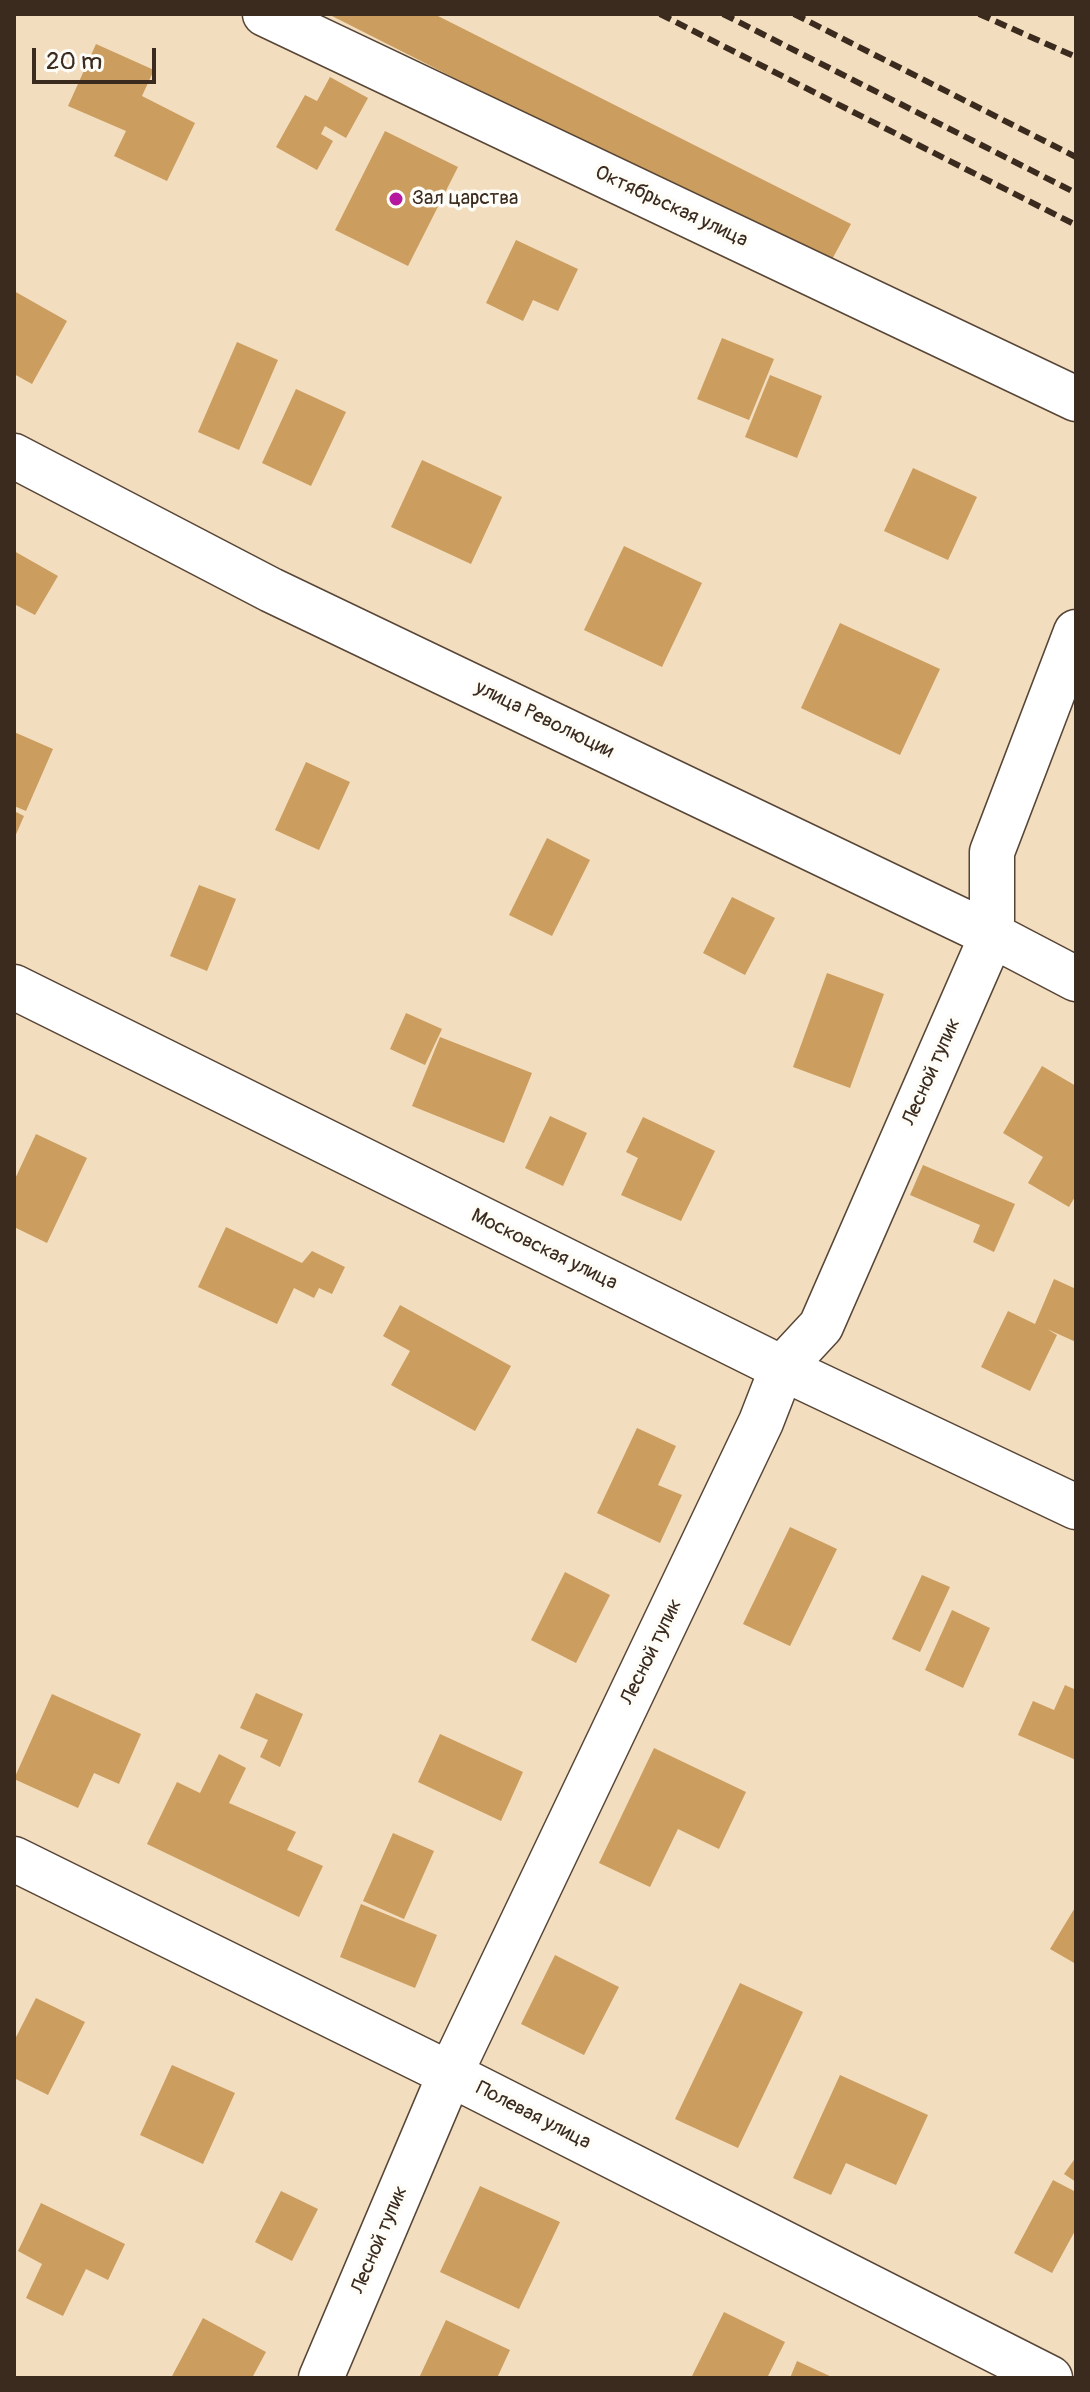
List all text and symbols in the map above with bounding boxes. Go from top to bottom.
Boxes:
scale bar [36,32,160,82]
text: 20 m [46,47,102,76]
street label: Октябрьская улица [591,161,751,253]
place label: Зал царства [412,187,518,211]
marker: Зал царства [387,190,405,208]
street label: улица Революции [471,676,617,764]
street label: Лесной тупик [898,1015,966,1129]
street label: Московская улица [467,1204,621,1296]
street label: Лесной тупик [616,1595,688,1709]
street label: Полевая улица [472,2077,594,2155]
street label: Лесной тупик [347,2183,413,2297]

